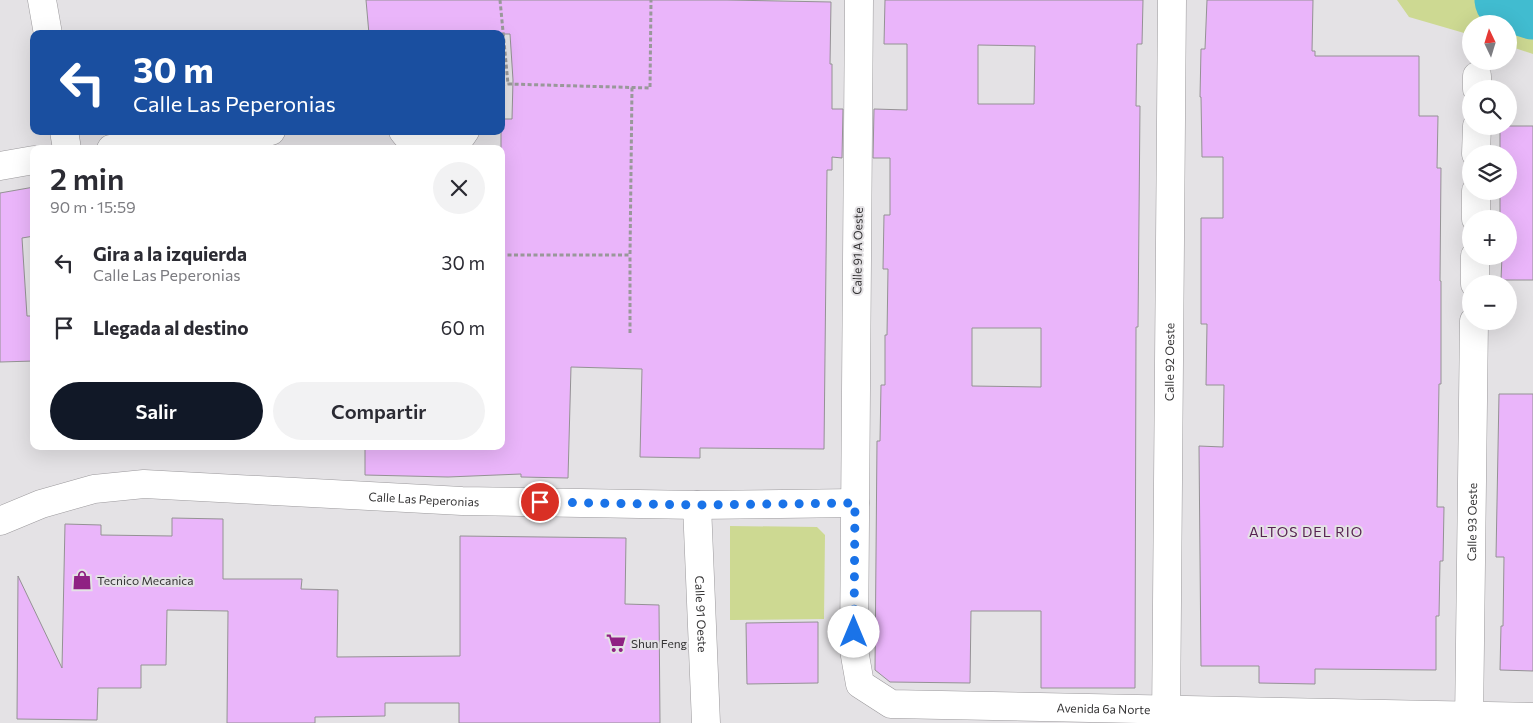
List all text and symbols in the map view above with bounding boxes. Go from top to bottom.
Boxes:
north arrow [1462,15,1518,70]
map controls [1462,15,1517,330]
text: 30 m [133,47,214,90]
icon: left [50,50,115,115]
button: search [1462,80,1517,135]
text: Calle Las Peperonias [133,90,336,117]
button: layers [1462,145,1517,200]
text: 2 min [50,159,124,196]
button: close [433,162,485,214]
text: 90 m · 15:59 [50,197,136,216]
street label: Calle 91 A Oeste [849,207,865,295]
button: + [1462,210,1517,265]
text: Gira a la izquierda [93,242,247,265]
icon: left [50,249,78,277]
text: 30 m [442,251,485,274]
text: Calle Las Peperonias [93,265,241,284]
button: − [1462,275,1517,330]
icon: arrive [50,314,78,342]
text: Llegada al destino [93,316,249,339]
text: 60 m [441,316,485,339]
street label: Calle 92 Oeste [1162,323,1176,401]
button: Salir [50,382,263,440]
button: Compartir [273,382,485,440]
pin [519,481,561,523]
street label: Calle 93 Oeste [1464,483,1479,561]
icon: arrive [526,488,554,516]
street label: Calle Las Peperonias [368,489,479,508]
district label: ALTOS DEL RIO [1249,523,1363,540]
shop icon: Tecnico Mecanica [71,569,93,591]
place label: Tecnico Mecanica [97,573,194,587]
street label: Calle 91 Oeste [693,575,710,653]
position arrow [827,605,879,657]
supermarket icon: Shun Feng [605,632,627,654]
place label: Shun Feng [631,636,688,650]
street label: Avenida 6a Norte [1057,700,1151,716]

